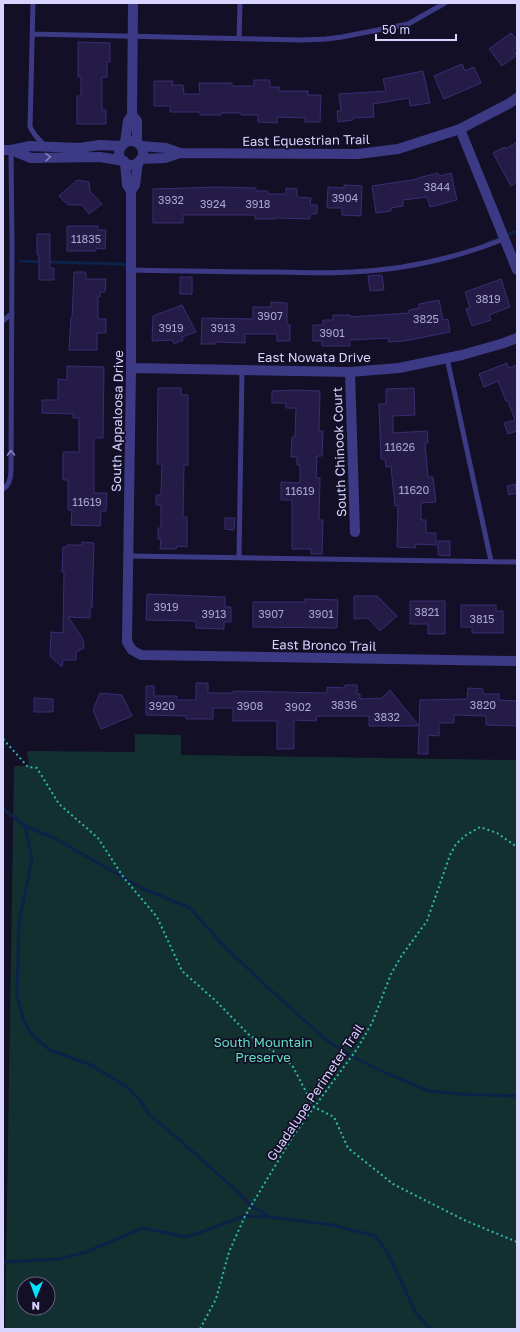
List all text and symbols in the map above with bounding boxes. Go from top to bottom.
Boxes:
scale bar [376,16,456,42]
text: 50 m [382,22,410,37]
street label: East Equestrian Trail [242,131,370,149]
one-way arrow [45,153,51,162]
house number: 3844 [424,180,451,193]
house number: 3904 [332,191,359,204]
house number: 3932 [158,193,184,206]
house number: 3924 [200,197,226,210]
house number: 3918 [245,197,271,210]
house number: 11835 [71,232,101,245]
house number: 3819 [475,292,501,305]
house number: 3907 [257,309,283,322]
house number: 3825 [413,312,439,325]
house number: 3919 [158,321,184,334]
house number: 3913 [211,321,235,334]
house number: 3901 [319,326,345,339]
street label: East Nowata Drive [257,349,371,365]
street label: South Appaloosa Drive [108,350,126,492]
street label: South Chinook Court [329,387,349,517]
house number: 11626 [385,440,416,453]
one-way arrow [7,450,15,456]
house number: 11620 [399,483,429,496]
house number: 11619 [285,484,315,497]
house number: 11619 [72,495,102,508]
house number: 3919 [153,600,179,613]
house number: 3821 [415,605,439,618]
house number: 3913 [202,607,226,620]
house number: 3907 [258,607,284,620]
house number: 3901 [308,607,334,620]
house number: 3815 [470,612,494,625]
street label: East Bronco Trail [271,636,377,654]
house number: 3836 [331,698,357,711]
house number: 3820 [470,698,496,711]
house number: 3920 [149,699,175,712]
house number: 3908 [237,699,264,712]
house number: 3902 [285,700,311,713]
house number: 3832 [374,710,400,723]
street label: Guadalupe Perimeter Trail [263,1020,367,1164]
park label: South Mountain Preserve [213,1034,313,1065]
north arrow [16,1276,56,1316]
text: N [32,1300,40,1313]

